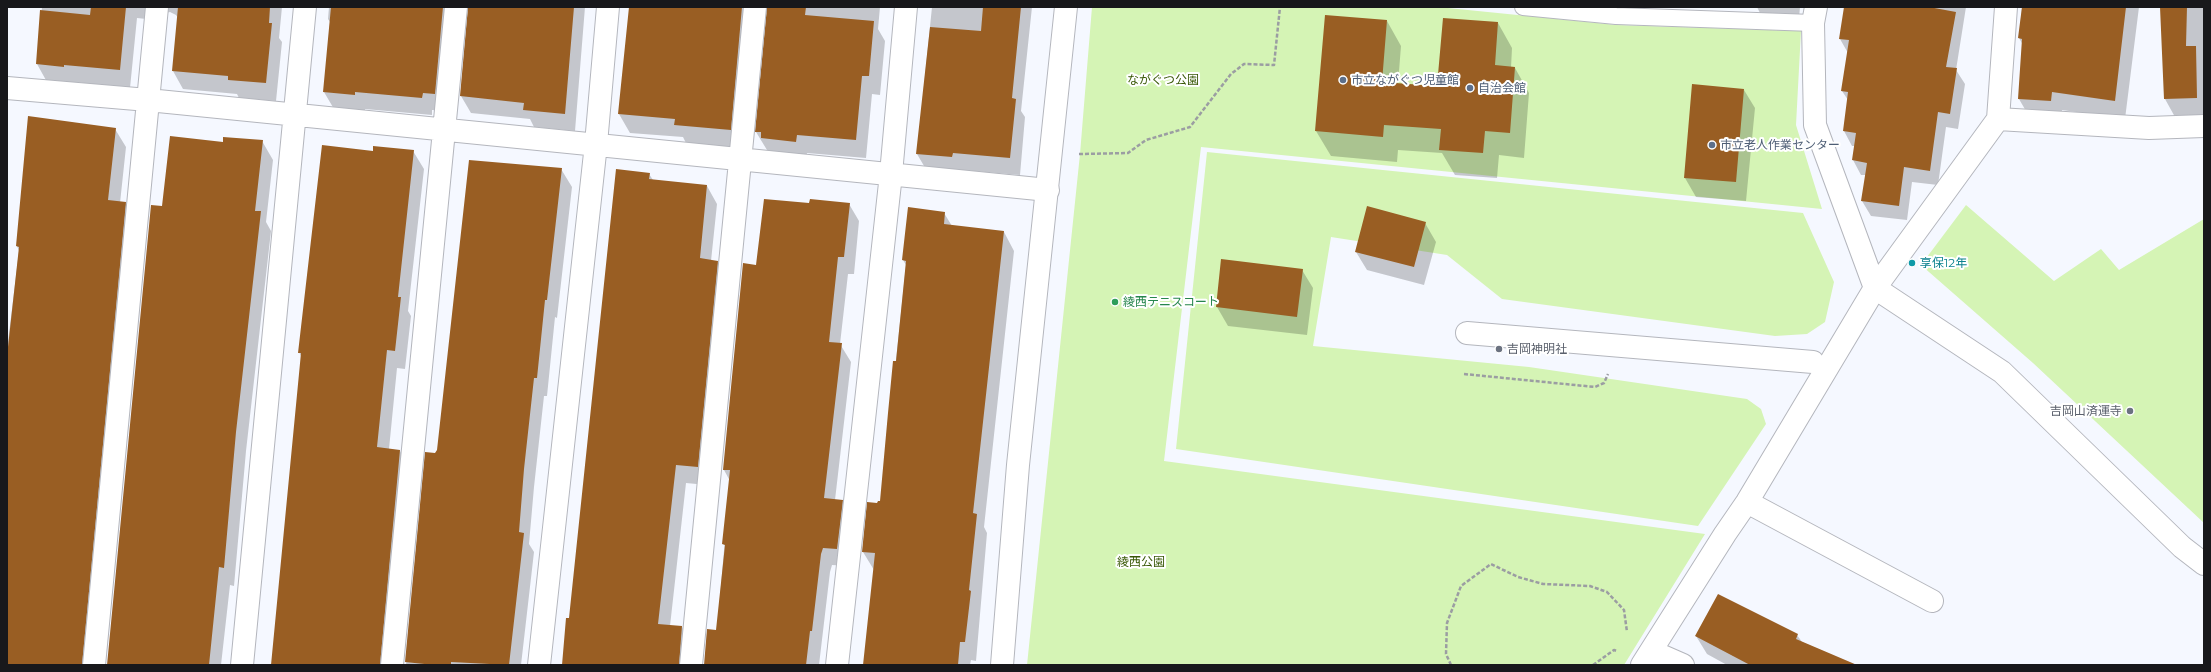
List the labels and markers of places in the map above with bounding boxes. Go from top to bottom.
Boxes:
place label: 市立ながぐつ児童館 [1351,73,1459,87]
marker: 市立ながぐつ児童館 [1338,75,1348,85]
place label: 自治会館 [1478,81,1526,95]
marker: 自治会館 [1465,83,1475,93]
place label: 市立老人作業センター [1720,138,1840,152]
marker: 市立老人作業センター [1707,140,1717,150]
place label: 享保12年 [1920,256,1967,270]
marker: 享保12年 [1907,258,1917,268]
place label: 綾西テニスコート [1123,295,1219,309]
marker: 綾西テニスコート [1110,297,1120,307]
place label: 吉岡神明社 [1507,342,1567,356]
marker: 吉岡神明社 [1494,344,1504,354]
place label: 吉岡山済運寺 [2050,404,2122,418]
marker: 吉岡山済運寺 [2125,406,2135,416]

